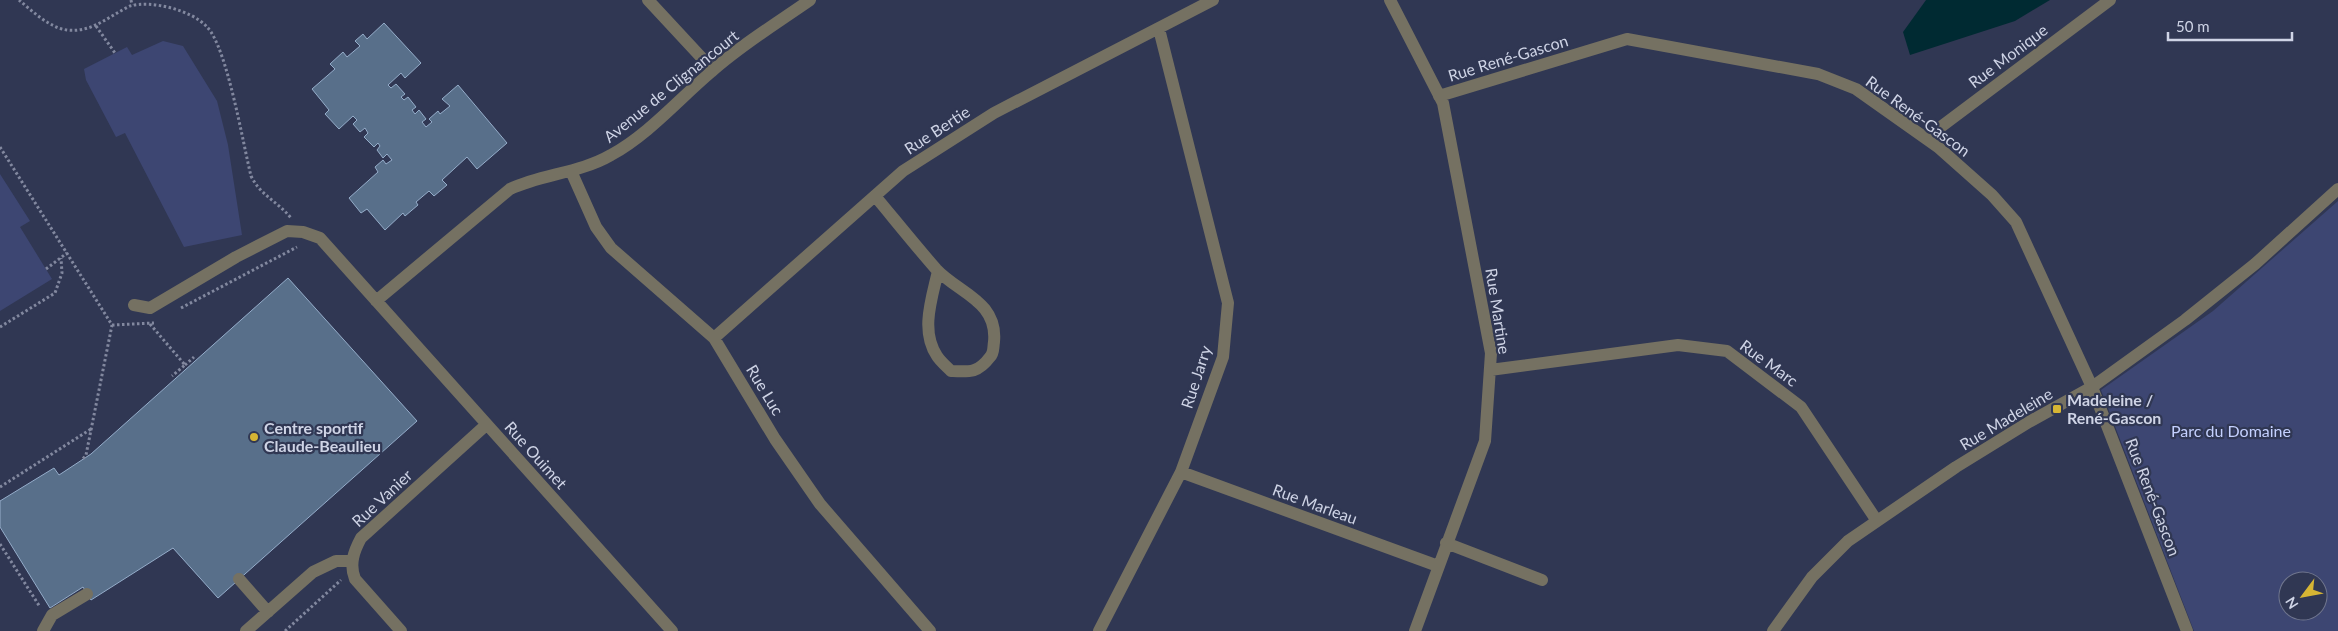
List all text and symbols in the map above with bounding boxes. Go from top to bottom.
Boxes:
scale bar [2168,10,2292,42]
text: 50 m [2176,17,2210,35]
street label: Rue Monique [1964,20,2051,91]
street label: Avenue de Clignancourt [599,25,742,146]
street label: Rue René-Gascon [1446,30,1570,85]
street label: Rue René-Gascon [1862,71,1974,160]
street label: Rue Bertie [901,101,973,158]
street label: Rue Martine [1482,267,1515,355]
street label: Rue Marc [1737,335,1802,390]
street label: Rue Jarry [1176,342,1215,411]
street label: Rue Luc [743,361,788,419]
street label: Rue Madeleine [1956,383,2055,454]
place label: Madeleine / René-Gascon [2067,390,2161,427]
marker: Madeleine / René-Gascon [2051,403,2063,415]
street label: Rue Ouimet [501,417,572,492]
place label: Centre sportif Claude-Beaulieu [264,418,381,455]
park label: Parc du Domaine [2171,421,2291,440]
marker: Centre sportif Claude-Beaulieu [248,431,260,443]
street label: Rue René-Gascon [2122,435,2185,558]
street label: Rue Vanier [348,465,416,530]
street label: Rue Marleau [1270,479,1360,528]
north arrow [2278,571,2328,621]
text: N [2281,594,2302,612]

